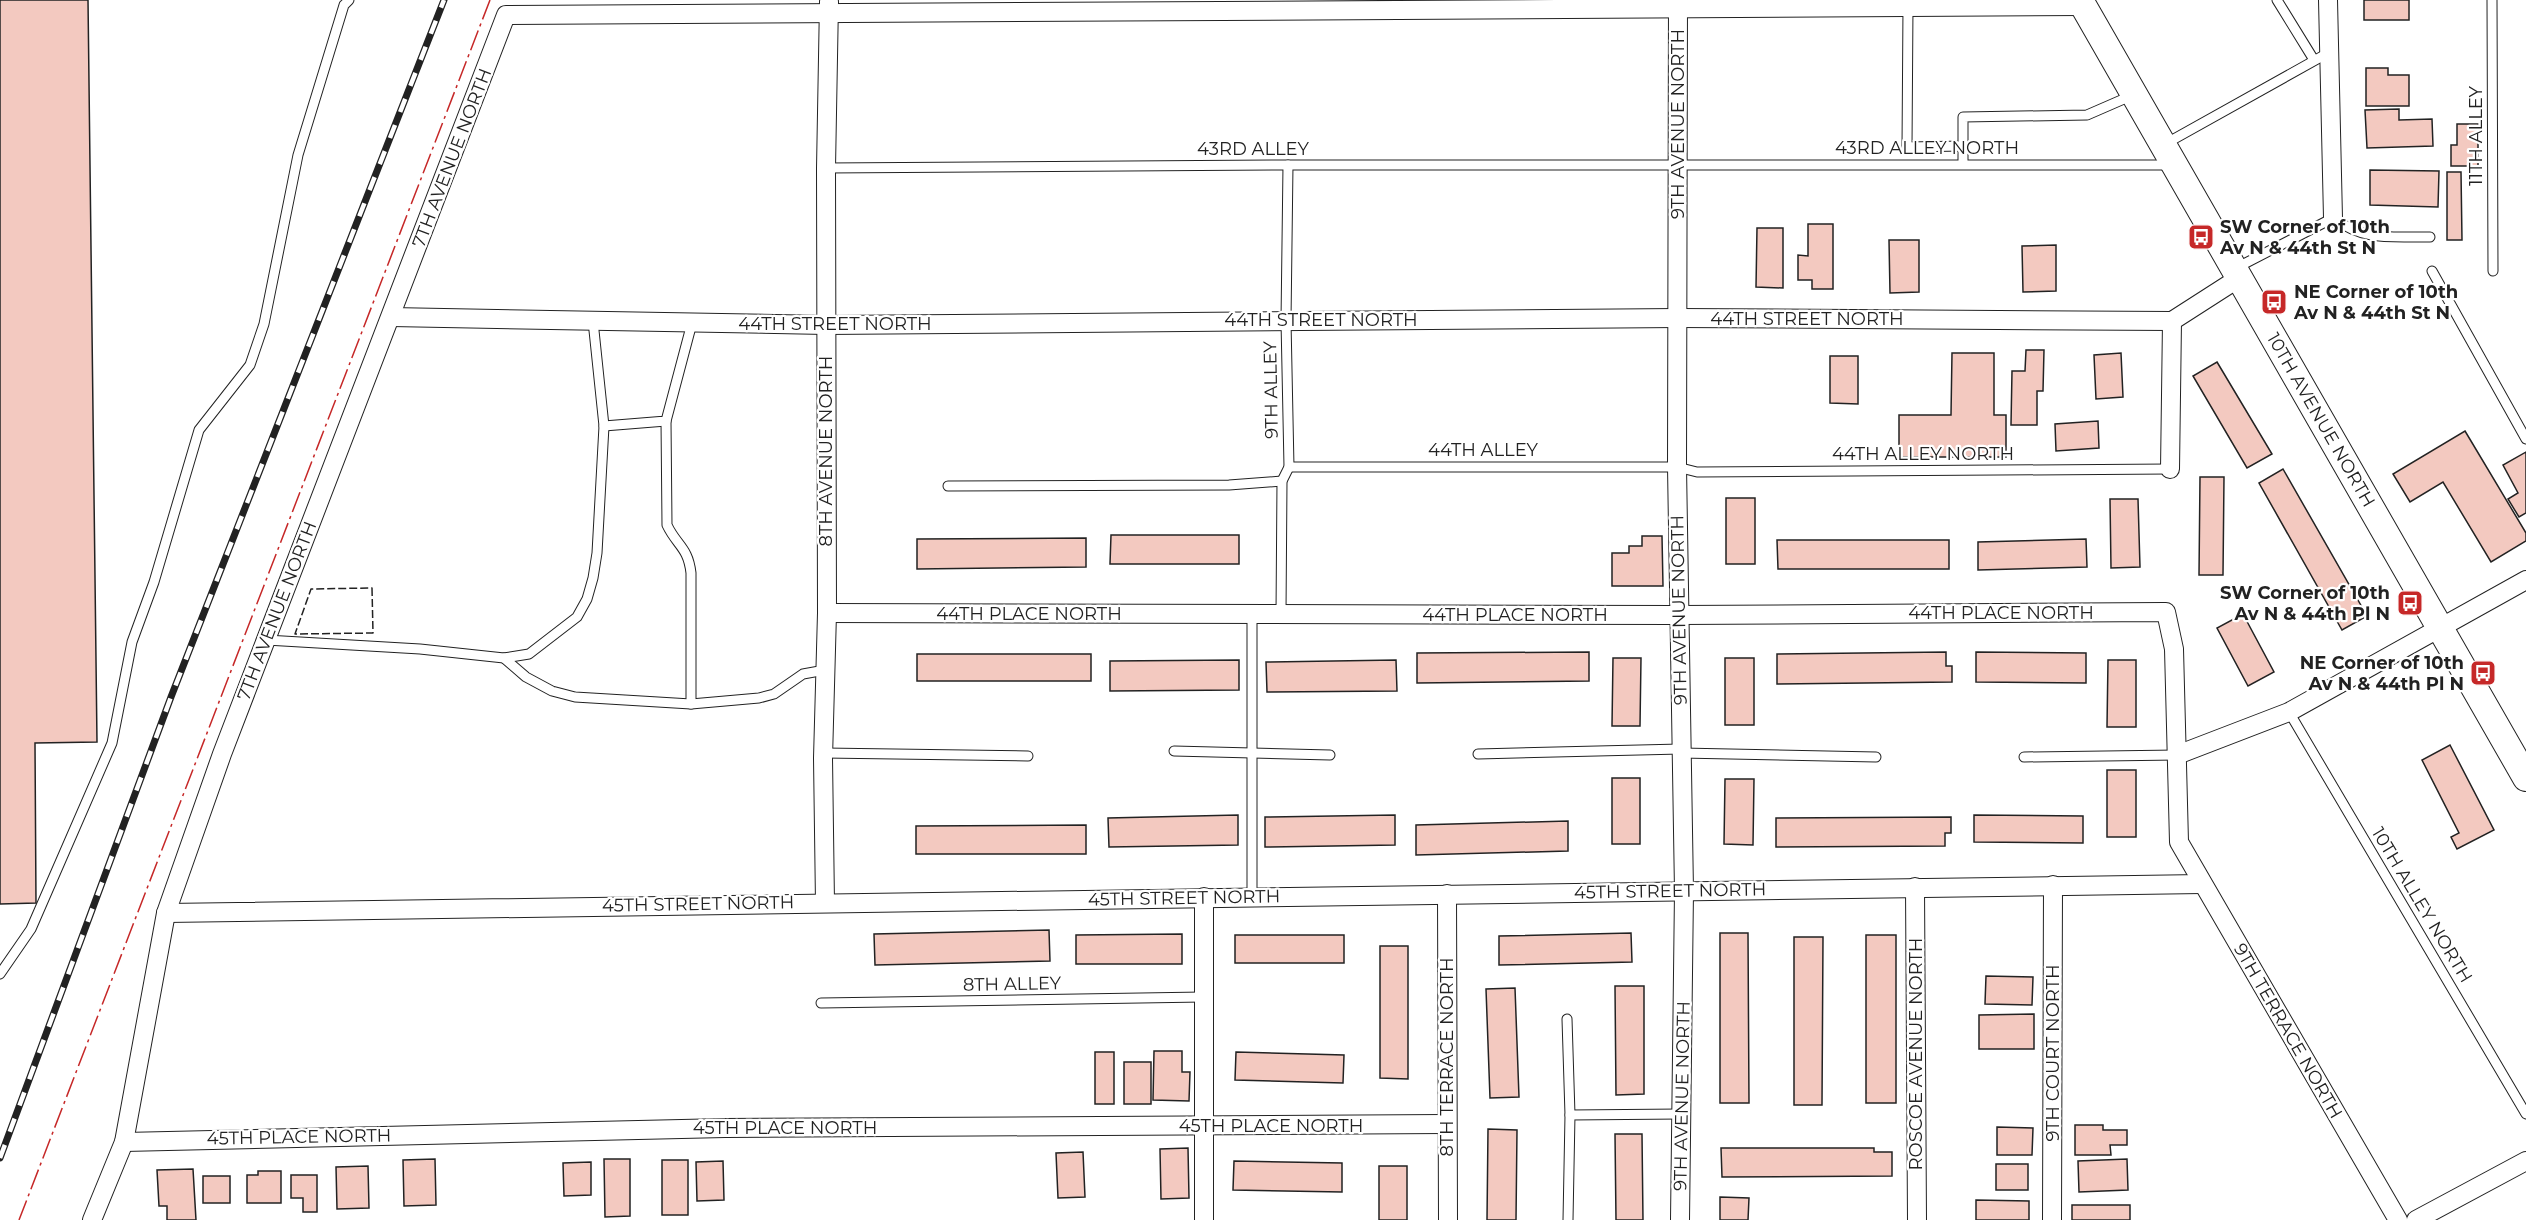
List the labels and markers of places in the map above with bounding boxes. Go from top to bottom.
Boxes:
place label: SW Corner of 10th Av N & 44th St N [2219,216,2390,259]
bus stop icon: SW Corner of 10th Av N & 44th St N [2186,222,2216,252]
place label: NE Corner of 10th Av N & 44th St N [2293,281,2458,324]
bus stop icon: NE Corner of 10th Av N & 44th St N [2259,287,2289,317]
place label: SW Corner of 10th Av N & 44th Pl N [2220,582,2390,625]
bus stop icon: SW Corner of 10th Av N & 44th Pl N [2395,588,2425,618]
place label: NE Corner of 10th Av N & 44th Pl N [2300,652,2464,695]
bus stop icon: NE Corner of 10th Av N & 44th Pl N [2468,658,2498,688]

